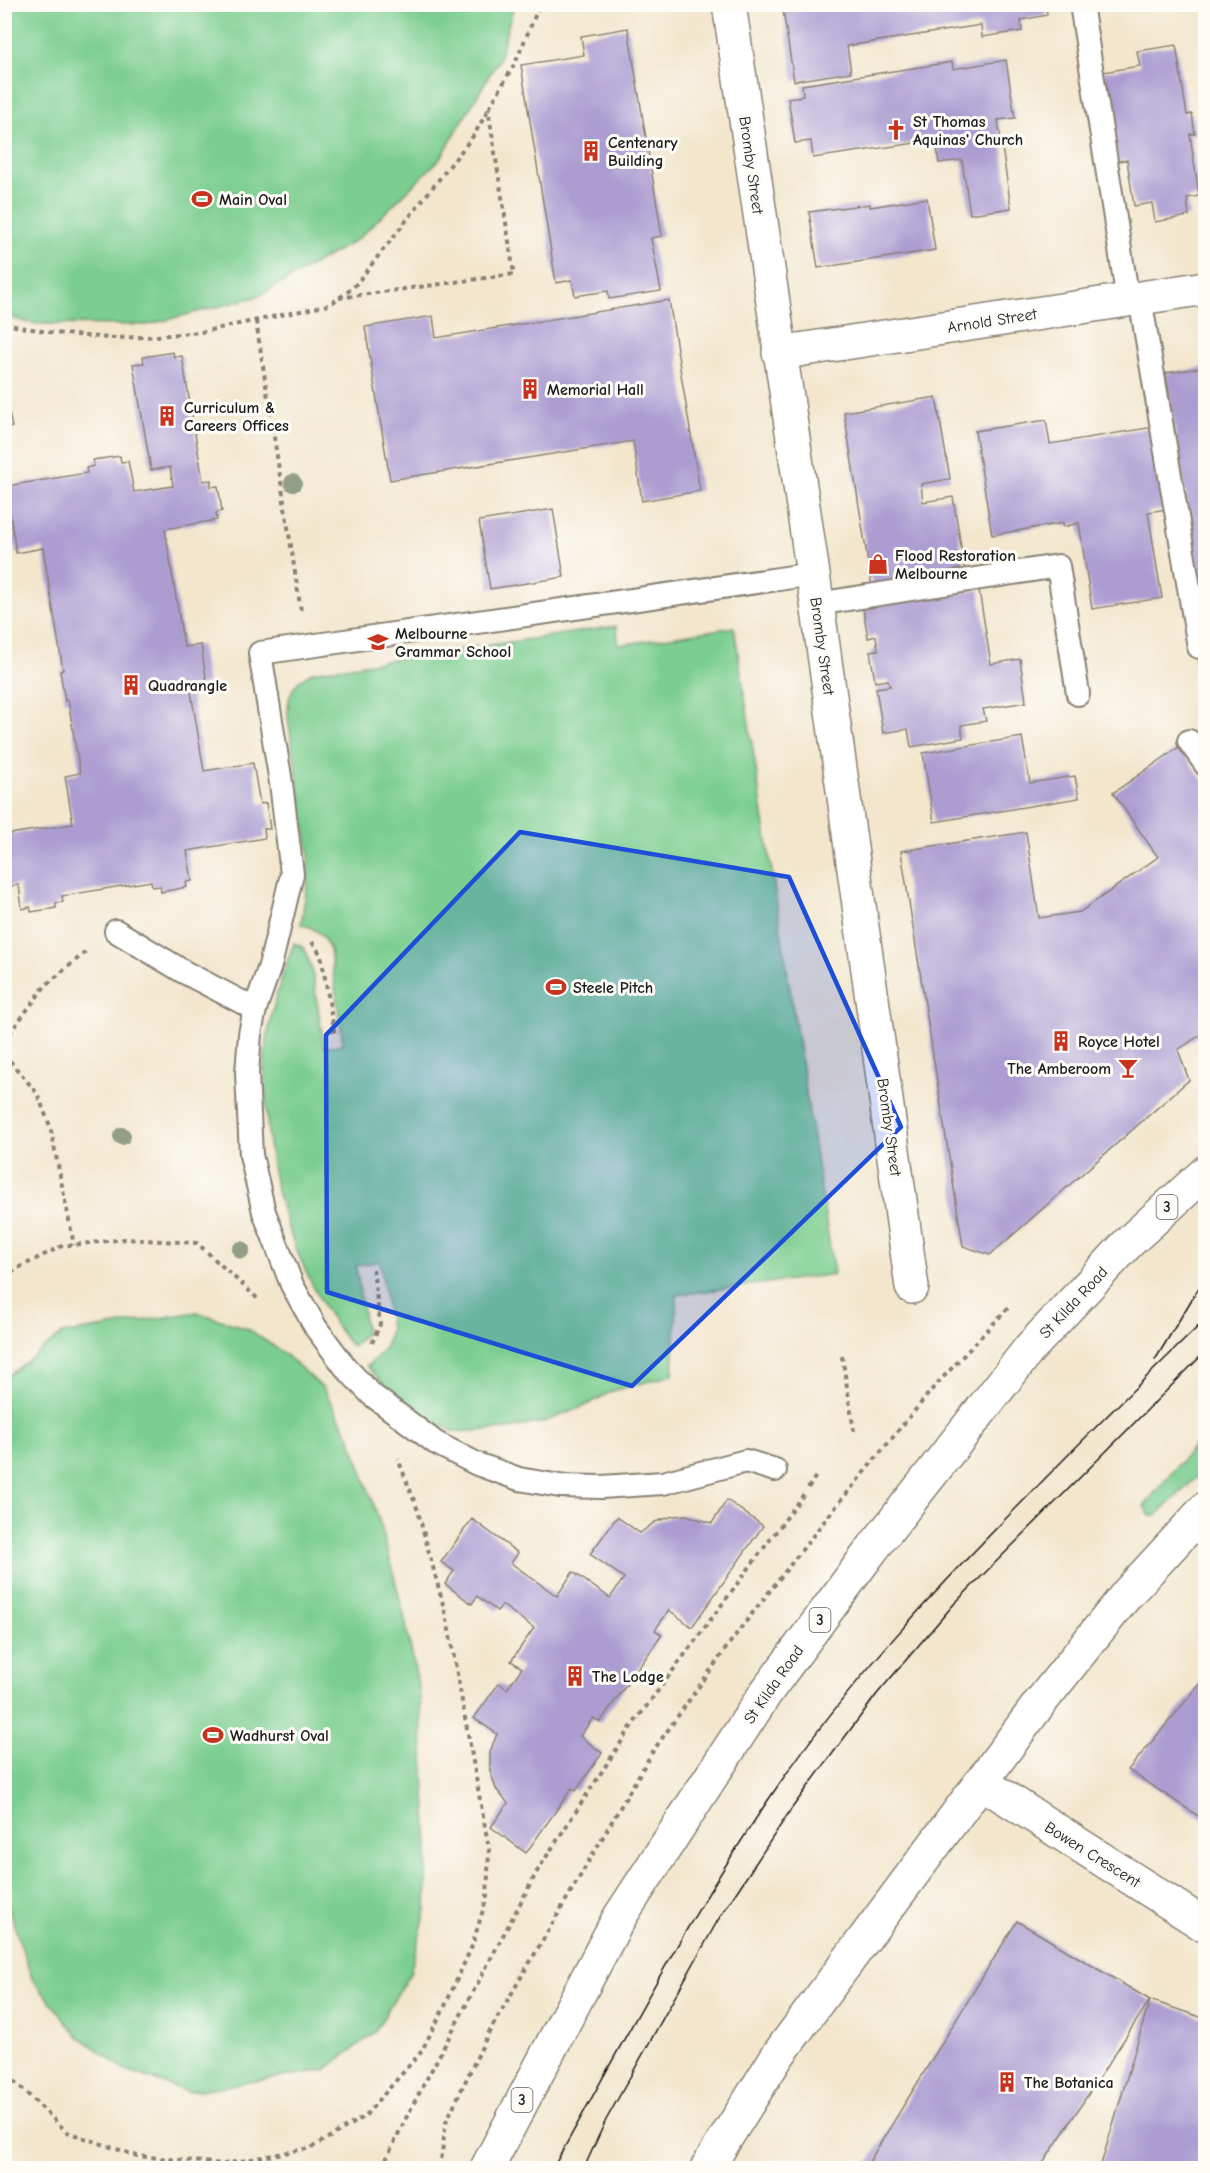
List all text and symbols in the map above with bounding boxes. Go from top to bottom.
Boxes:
place label: St Thomas Aquinas' Church [913,113,1023,149]
street label: Bromby Street [735,115,767,216]
church icon: St Thomas Aquinas' Church [884,118,908,142]
place label: Centenary Building [608,134,678,170]
building icon: Centenary Building [579,139,603,163]
sports icon: Main Oval [190,187,214,211]
place label: Main Oval [219,191,287,209]
street label: Arnold Street [946,305,1039,337]
building icon: Memorial Hall [518,377,542,401]
place label: Memorial Hall [547,381,644,399]
place label: Curriculum & Careers Offices [184,399,289,435]
building icon: Curriculum & Careers Offices [155,404,179,428]
place label: Flood Restoration Melbourne [895,547,1016,583]
shop icon: Flood Restoration Melbourne [866,552,890,576]
street label: Bromby Street [806,596,838,697]
place label: Melbourne Grammar School [395,625,511,661]
school or university icon: Melbourne Grammar School [366,630,390,654]
building icon: Quadrangle [119,673,143,697]
place label: Quadrangle [148,677,227,695]
sports icon: Steele Pitch [544,975,568,999]
place label: Steele Pitch [573,979,653,997]
building icon: Royce Hotel [1049,1029,1073,1053]
place label: Royce Hotel [1078,1033,1160,1051]
bar icon: The Amberoom [1116,1056,1140,1080]
place label: The Amberoom [1007,1060,1111,1078]
street label: Bromby Street [873,1077,905,1178]
road number: 3 [1156,1195,1178,1219]
street label: St Kilda Road [1036,1263,1112,1342]
road number: 3 [810,1608,830,1632]
street label: St Kilda Road [740,1642,807,1727]
building icon: The Lodge [563,1664,587,1688]
place label: The Lodge [592,1668,664,1686]
sports icon: Wadhurst Oval [201,1723,225,1747]
place label: Wadhurst Oval [230,1727,329,1745]
street label: Bowen Crescent [1041,1818,1144,1892]
building icon: The Botanica [995,2070,1019,2094]
place label: The Botanica [1024,2074,1114,2092]
road number: 3 [512,2088,532,2112]

